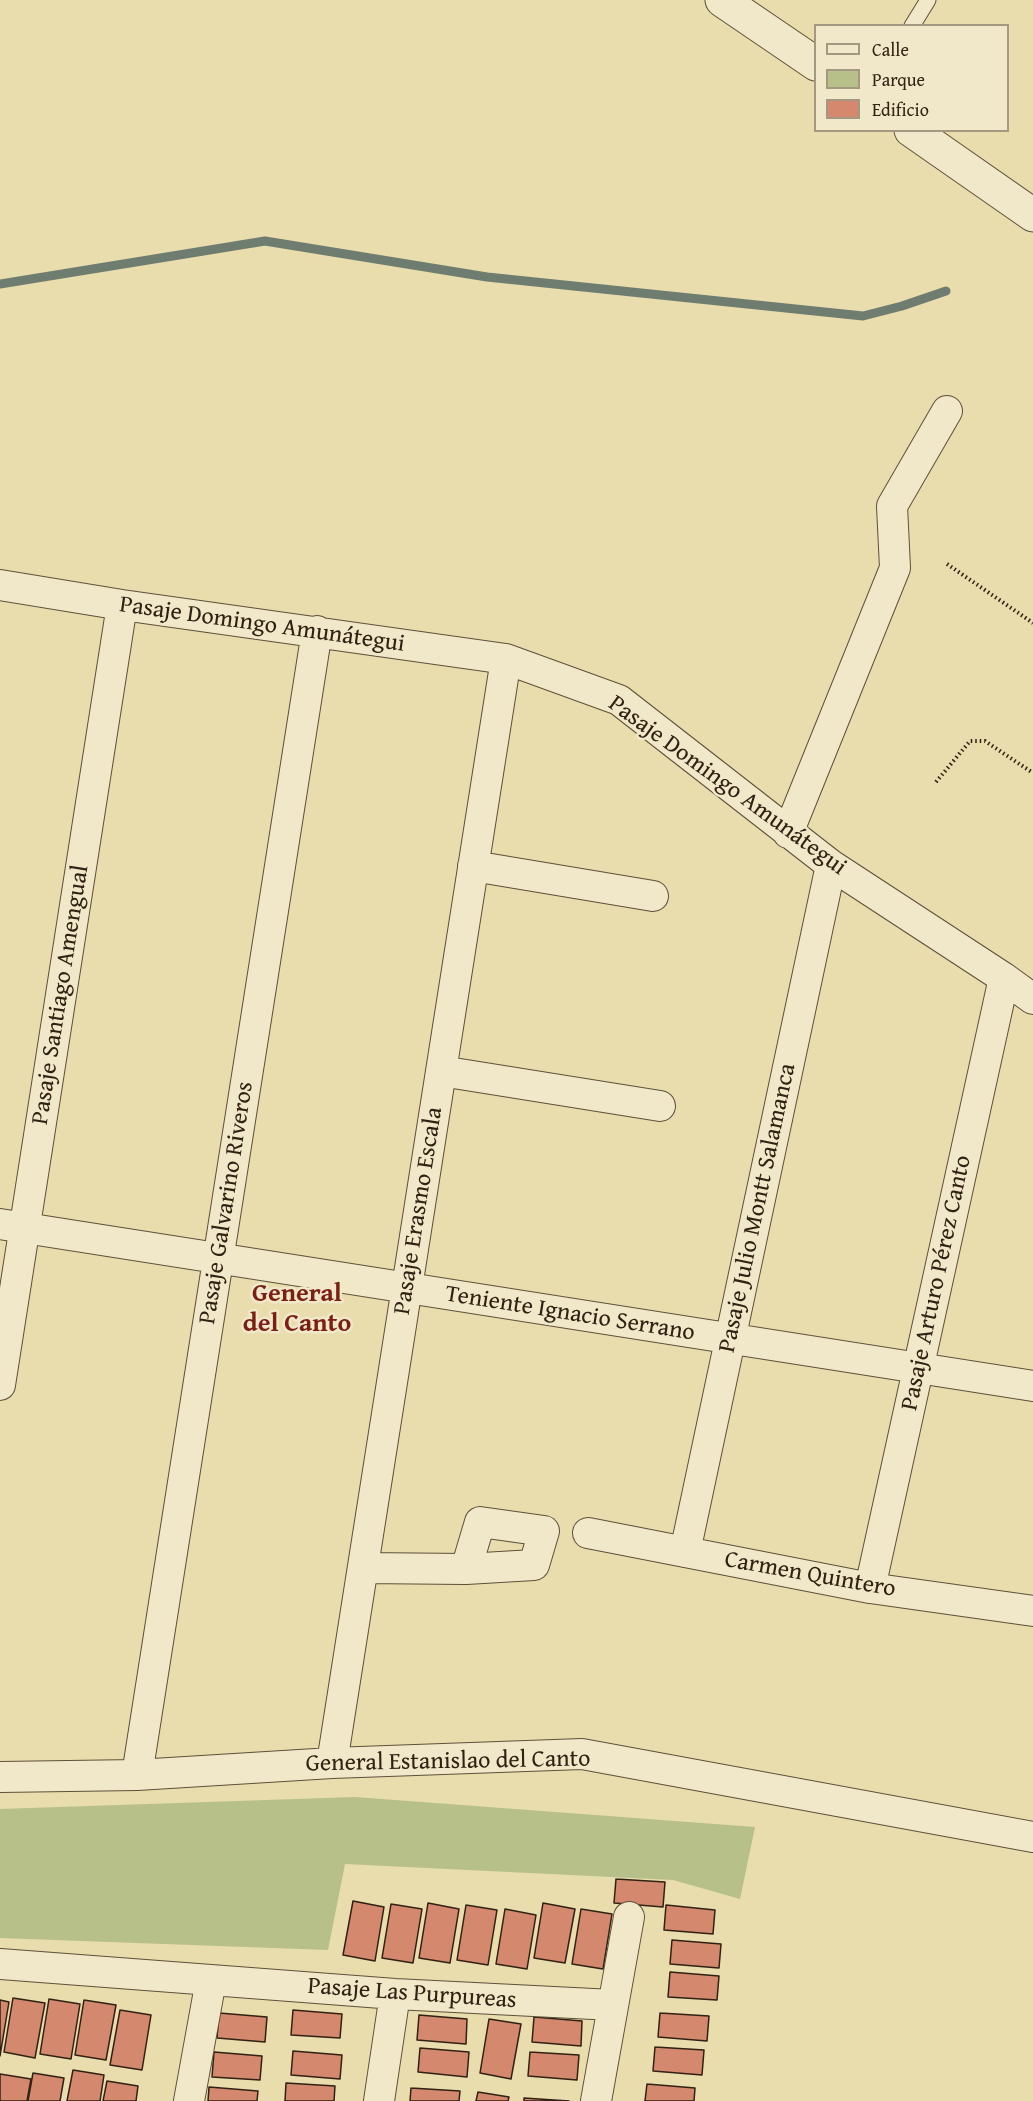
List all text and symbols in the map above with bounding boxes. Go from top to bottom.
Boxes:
legend [814,24,1009,132]
text: Calle [872,36,909,63]
text: Parque [872,66,925,93]
text: Edificio [872,96,929,123]
street label: Pasaje Domingo Amunátegui [118,591,406,659]
street label: Pasaje Domingo Amunátegui [602,690,852,882]
street label: Pasaje Santiago Amengual [26,863,96,1127]
street label: Pasaje Julio Montt Salamanca [713,1061,803,1355]
street label: Pasaje Galvarino Riveros [194,1080,260,1326]
street label: Pasaje Erasmo Escala [388,1105,450,1317]
street label: Pasaje Arturo Pérez Canto [896,1153,978,1413]
district label: General del Canto [243,1278,351,1340]
street label: Teniente Ignacio Serrano [443,1280,697,1348]
street label: Carmen Quintero [722,1546,898,1604]
street label: General Estanislao del Canto [305,1745,591,1779]
street label: Pasaje Las Purpureas [307,1972,517,2016]

